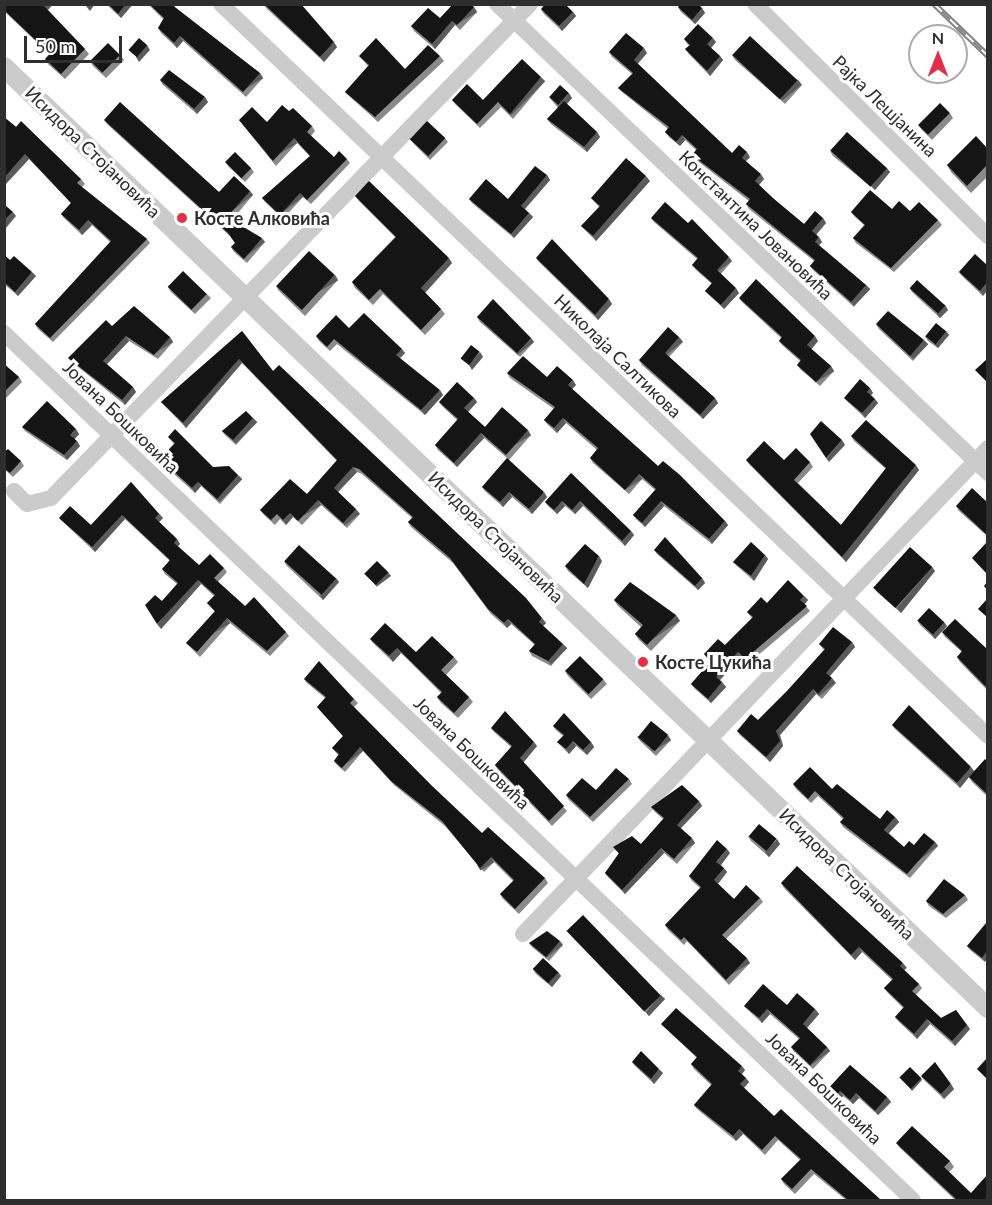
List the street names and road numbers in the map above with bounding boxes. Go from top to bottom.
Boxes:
street label: Рајка Лешјанина [828,51,942,161]
street label: Исидора Стојановића [21,82,165,222]
street label: Константина Јовановића [675,146,837,304]
street label: Николаја Салтикова [550,290,686,422]
street label: Јована Бошковића [59,356,183,478]
street label: Исидора Стојановића [424,467,568,607]
street label: Јована Бошковића [410,692,534,814]
street label: Исидора Стојановића [775,804,919,944]
street label: Јована Бошковића [762,1027,886,1149]

